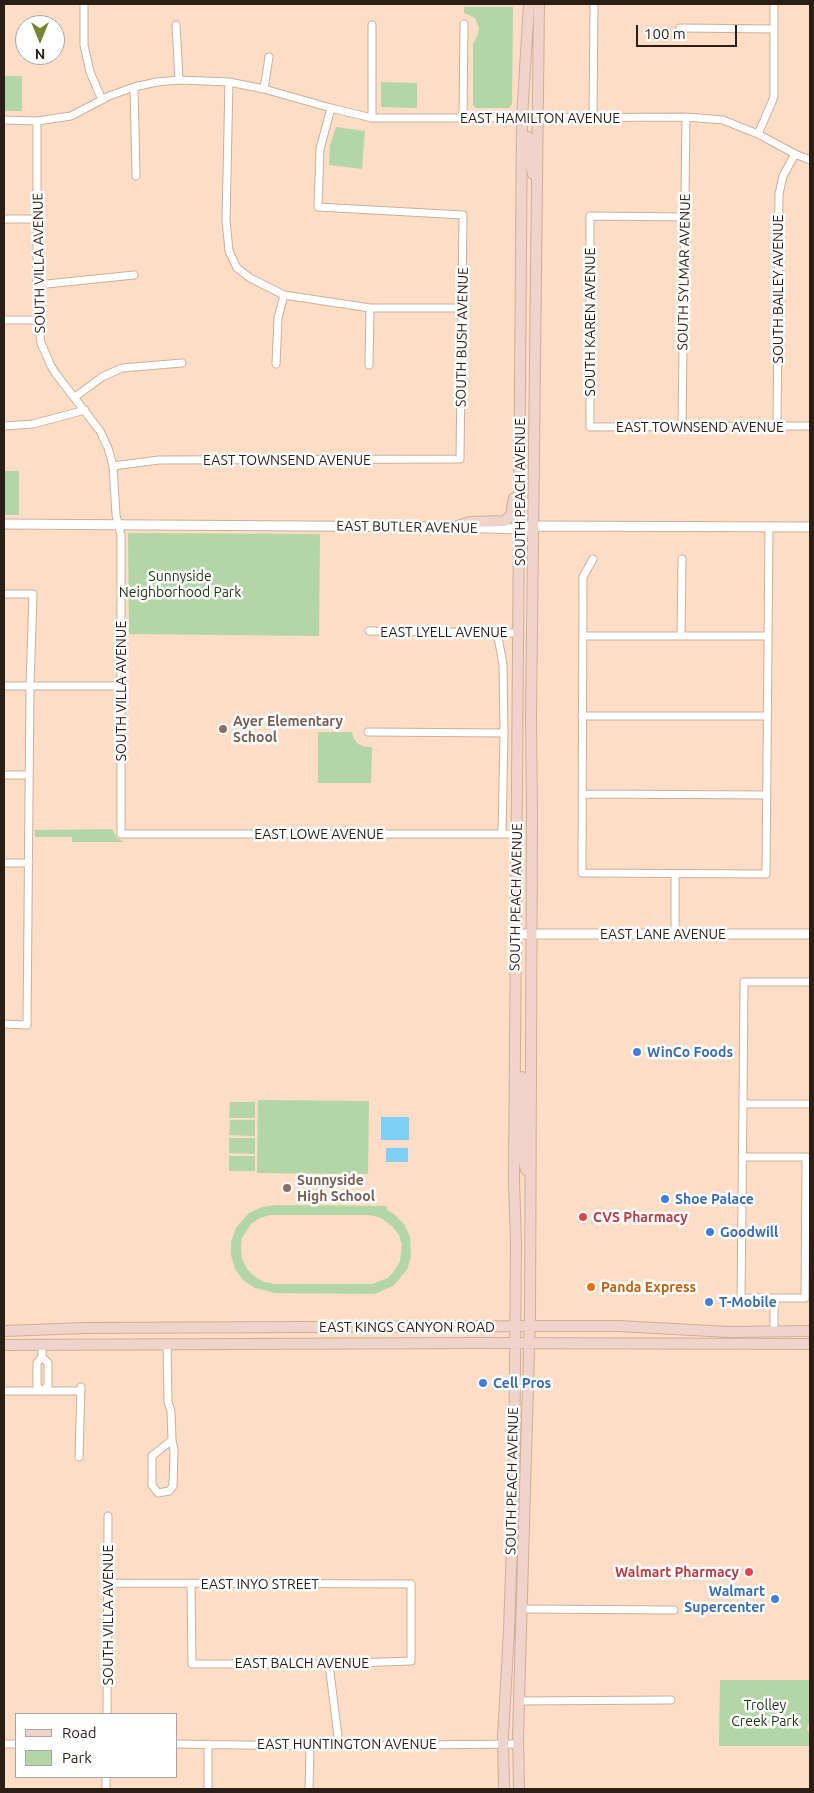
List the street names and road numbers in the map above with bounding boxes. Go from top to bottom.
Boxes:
street label: EAST HAMILTON AVENUE [460,110,620,126]
street label: SOUTH VILLA AVENUE [29,193,49,333]
street label: SOUTH SYLMAR AVENUE [674,193,694,351]
street label: SOUTH BAILEY AVENUE [770,215,786,363]
street label: SOUTH KAREN AVENUE [582,248,598,396]
street label: SOUTH BUSH AVENUE [452,267,472,407]
street label: SOUTH PEACH AVENUE [512,418,528,566]
street label: EAST TOWNSEND AVENUE [616,419,784,435]
street label: EAST TOWNSEND AVENUE [203,452,371,468]
street label: EAST BUTLER AVENUE [336,517,478,537]
street label: SOUTH VILLA AVENUE [113,621,129,761]
street label: EAST LYELL AVENUE [380,624,508,640]
street label: SOUTH PEACH AVENUE [506,823,526,971]
street label: EAST LOWE AVENUE [254,826,384,842]
street label: EAST LANE AVENUE [600,926,726,942]
street label: EAST KINGS CANYON ROAD [319,1319,495,1335]
street label: SOUTH PEACH AVENUE [502,1407,522,1555]
street label: SOUTH VILLA AVENUE [100,1545,116,1685]
street label: EAST INYO STREET [201,1576,319,1592]
street label: EAST BALCH AVENUE [235,1655,369,1671]
street label: EAST HUNTINGTON AVENUE [257,1736,437,1752]

